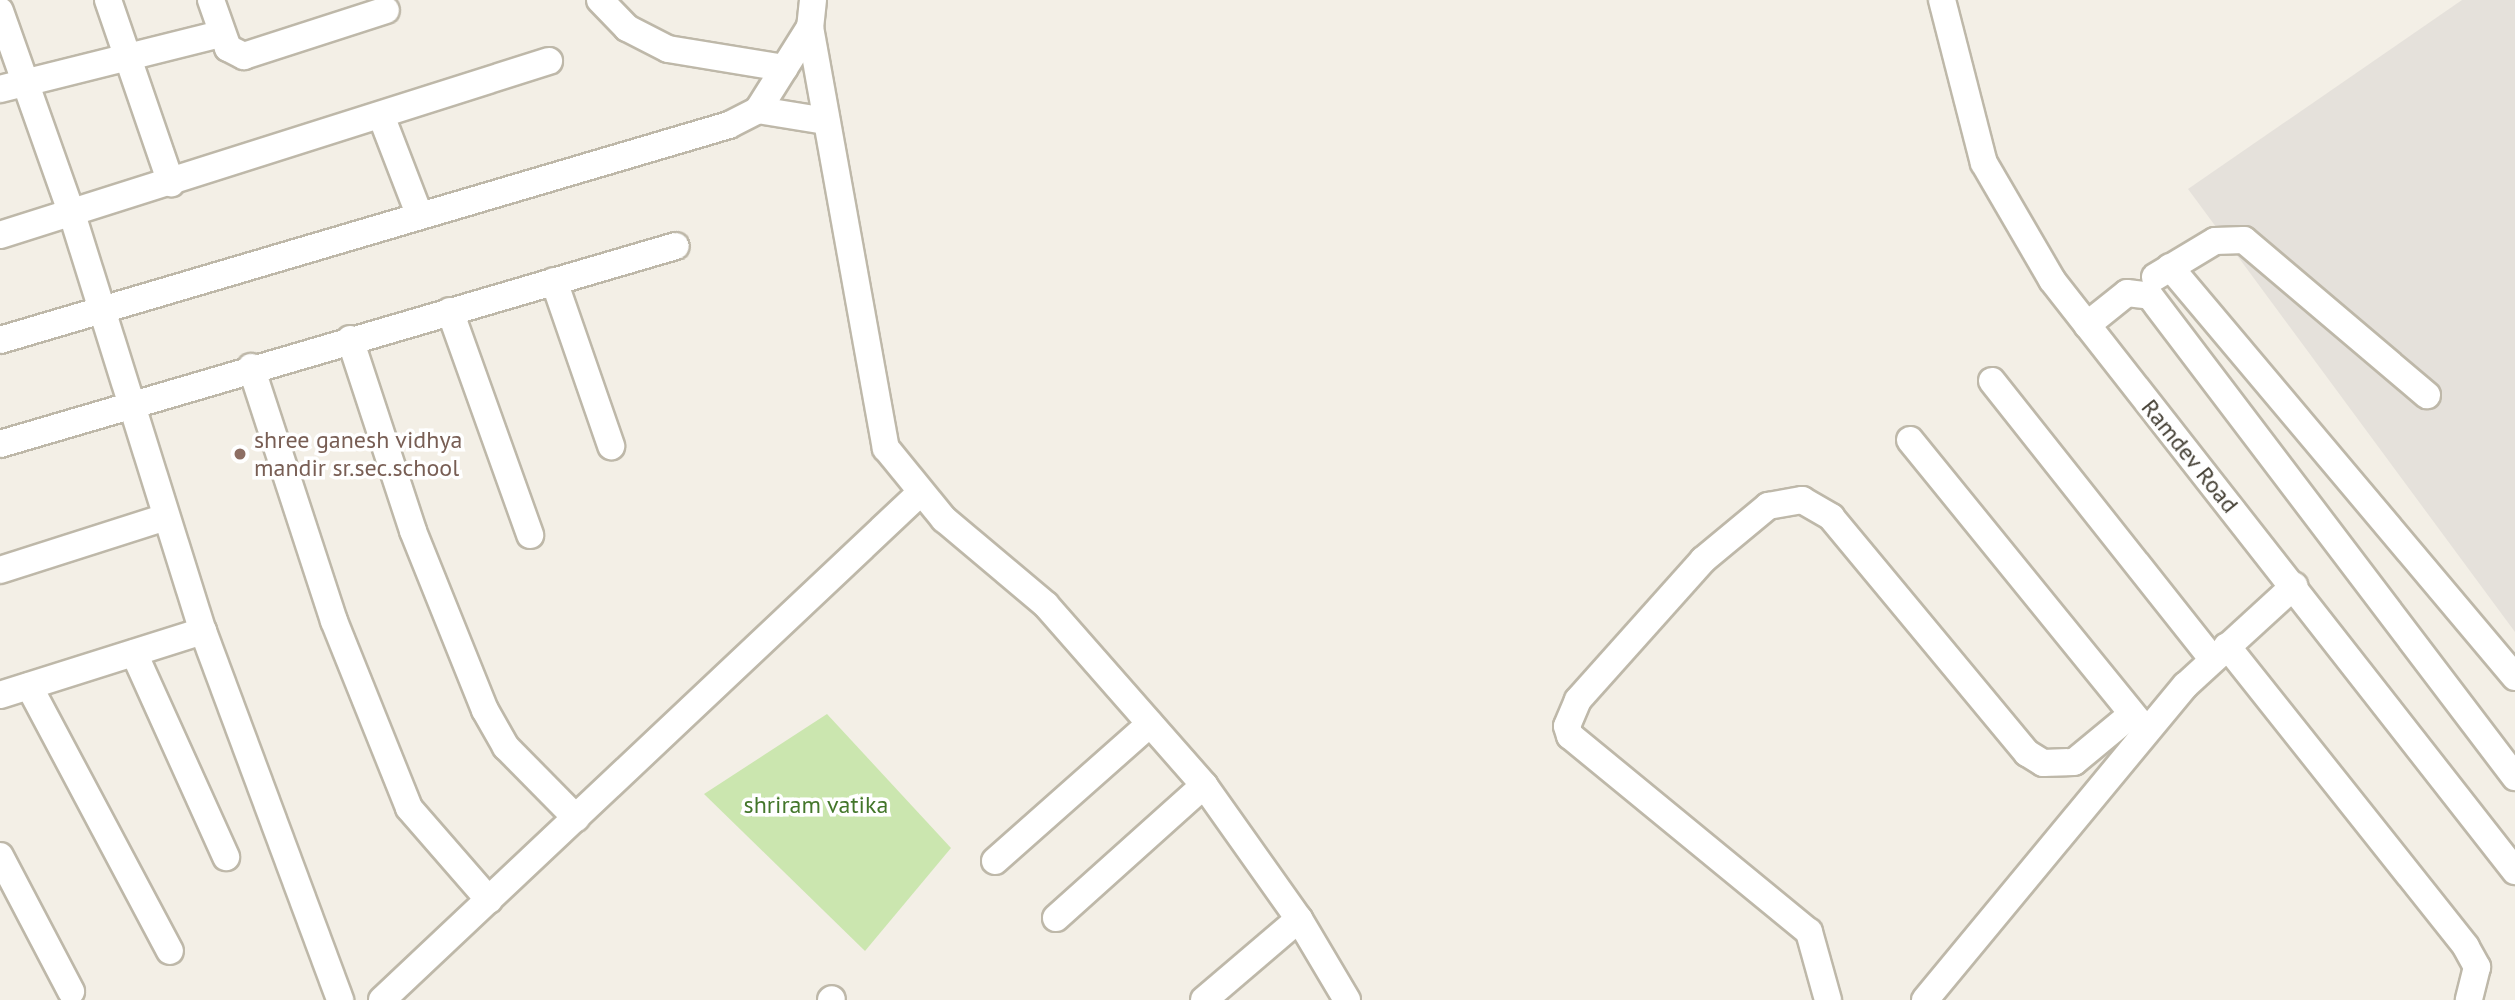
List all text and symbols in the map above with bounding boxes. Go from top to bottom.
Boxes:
street label: Ramdev Road [2135,393,2245,519]
place label: shree ganesh vidhya mandir sr.sec.school [254,426,463,482]
marker: shree ganesh vidhya mandir sr.sec.school [232,446,248,462]
park label: shriram vatika [743,791,889,819]

